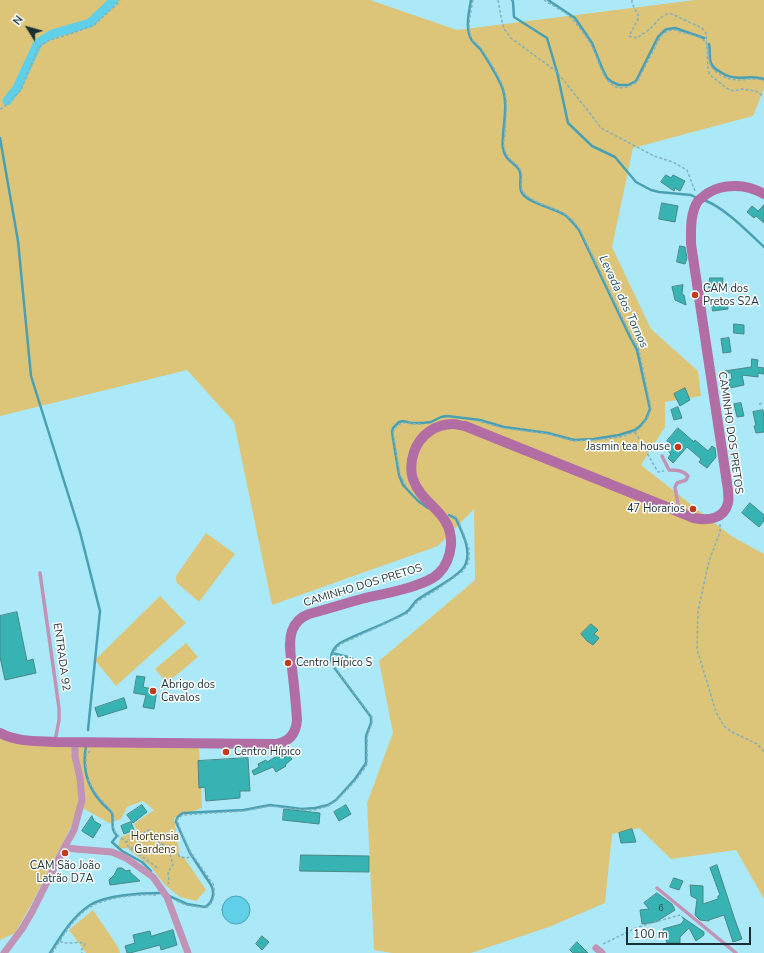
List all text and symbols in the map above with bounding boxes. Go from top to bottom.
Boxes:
north arrow [8,8,48,48]
text: N [10,13,26,28]
water label: Levada dos Tornos [595,253,651,351]
place label: CAM dos Pretos S2A [703,282,759,308]
marker: CAM dos Pretos S2A [690,290,700,300]
street label: CAMINHO DOS PRETOS [715,371,745,495]
place label: Jasmin tea house [586,440,670,454]
marker: Jasmin tea house [673,442,683,452]
place label: 47 Horarios [627,502,685,516]
marker: 47 Horarios [688,504,698,514]
street label: CAMINHO DOS PRETOS [302,562,424,610]
street label: ENTRADA 92 [50,622,72,692]
place label: Centro Hípico S [296,656,372,670]
marker: Centro Hípico S [283,658,293,668]
place label: Abrigo dos Cavalos [161,678,215,704]
marker: Abrigo dos Cavalos [148,686,158,696]
place label: Centro Hípico [234,745,301,759]
marker: Centro Hípico [221,747,231,757]
park label: Hortensia Gardens [131,830,179,856]
marker: CAM São João Latrão D7A [60,848,70,858]
place label: CAM São João Latrão D7A [30,859,100,885]
house number: 6 [658,904,664,914]
scale bar [628,919,753,945]
text: 100 m [633,926,668,942]

